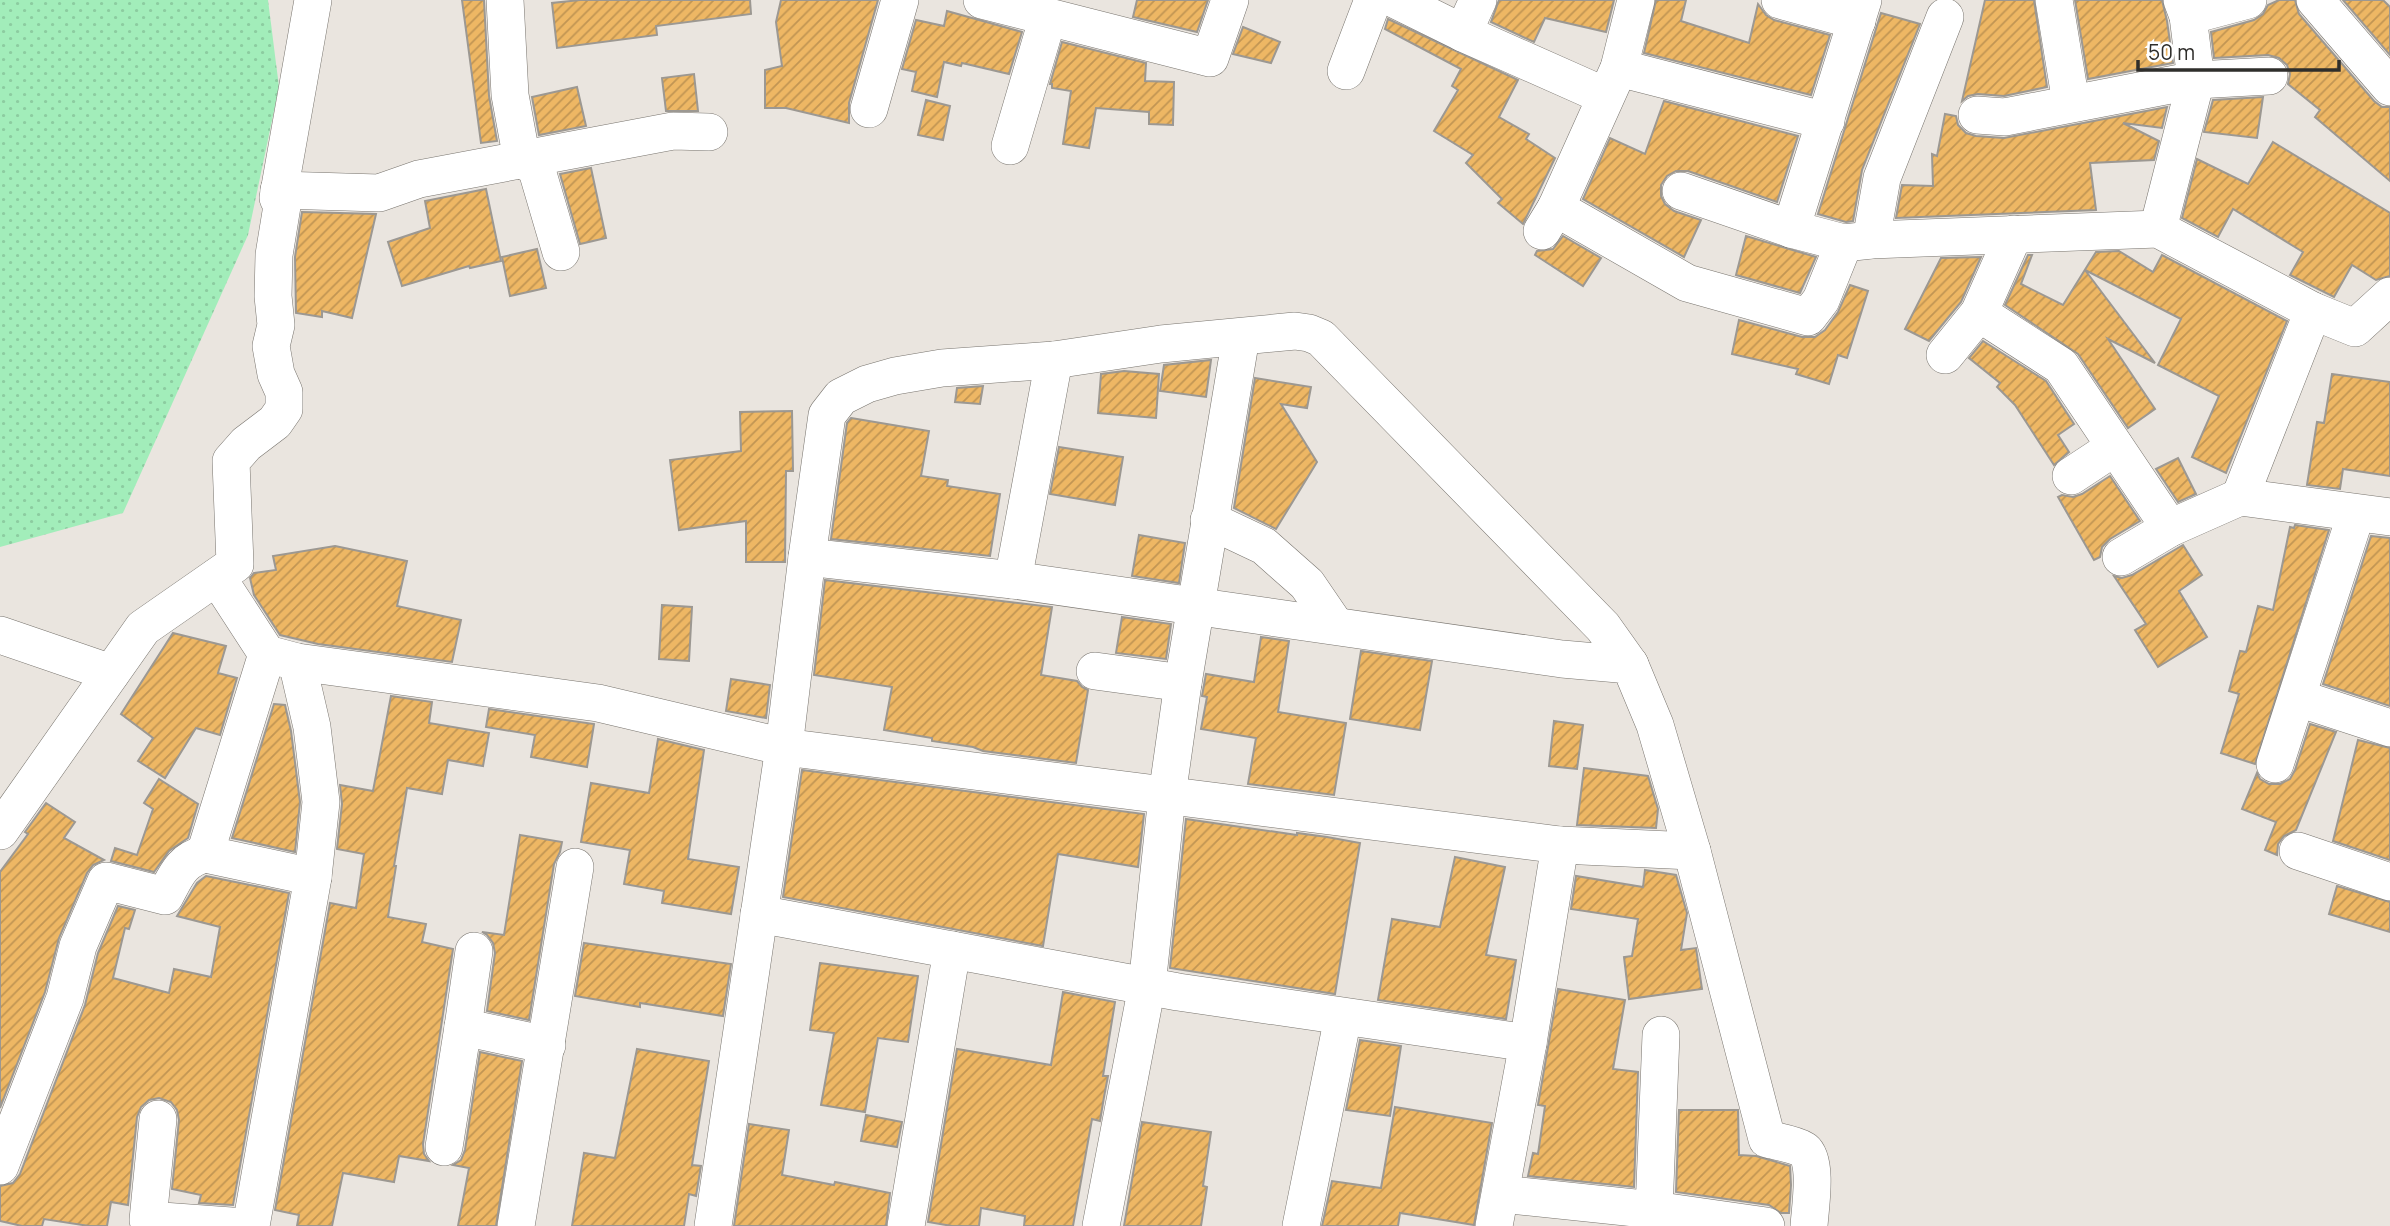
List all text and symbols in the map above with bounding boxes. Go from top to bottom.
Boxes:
scale bar [2138,28,2339,72]
text: 50 m [2148,38,2195,66]

